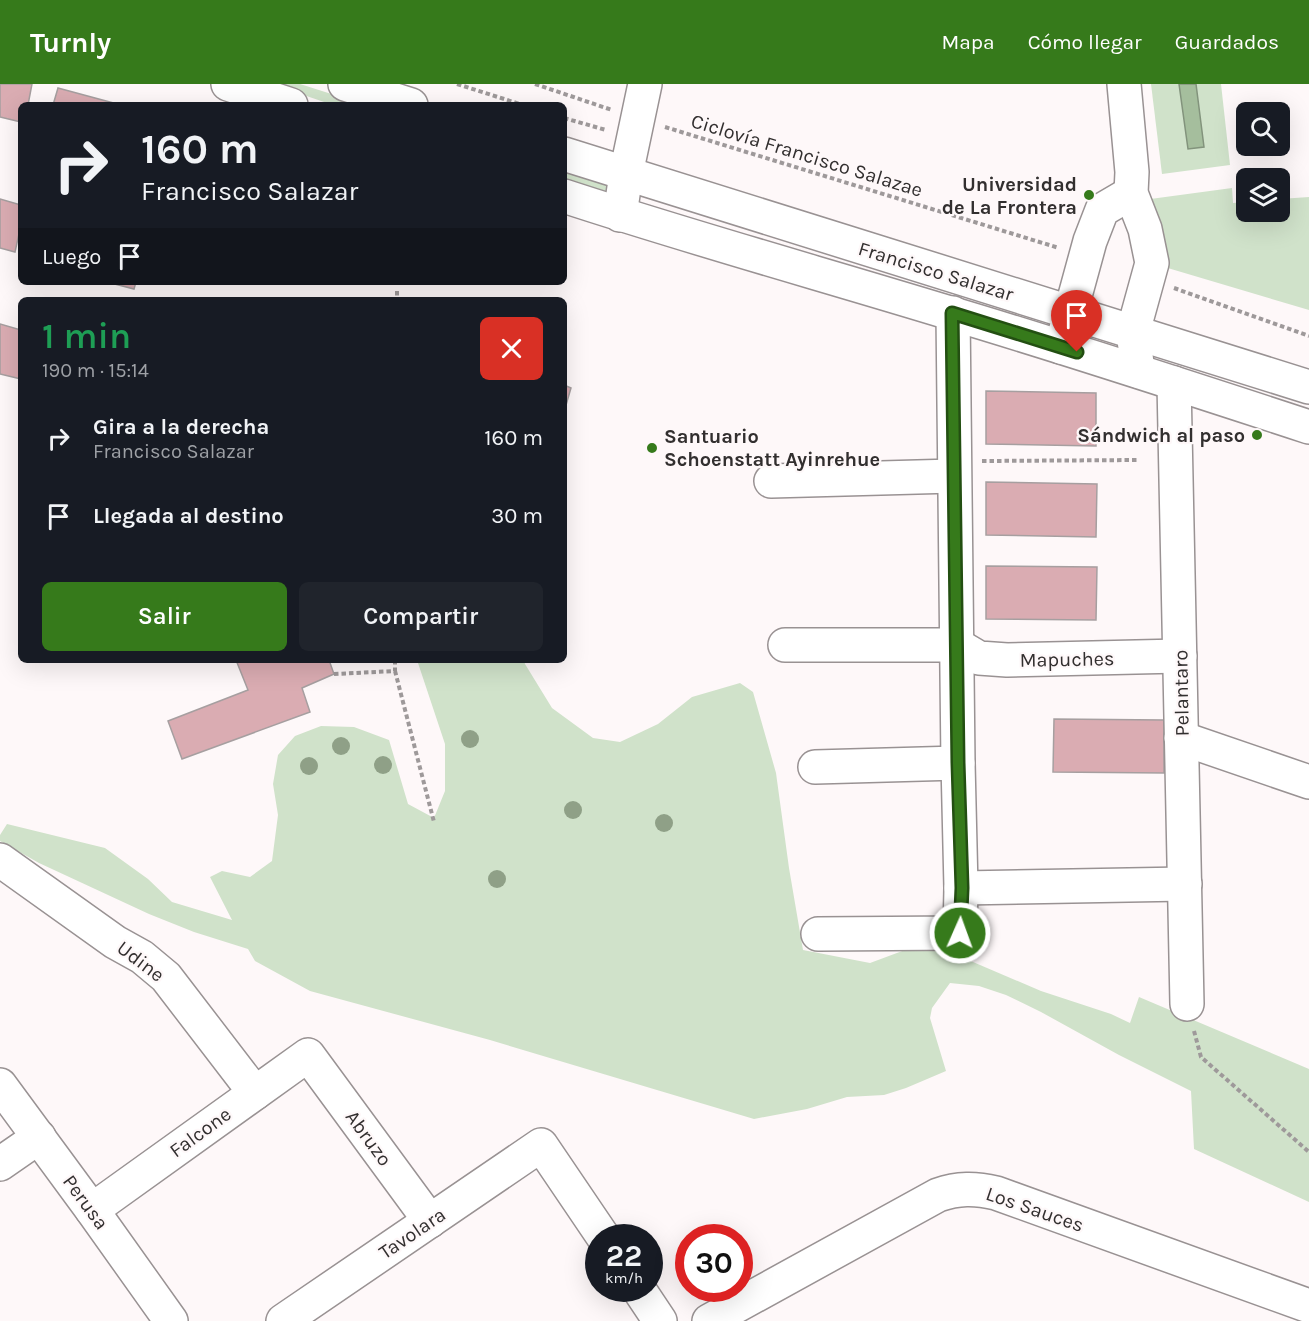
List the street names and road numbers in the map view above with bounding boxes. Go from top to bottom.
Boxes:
street label: Ciclovía Francisco Salazae [688,109,925,202]
street label: Francisco Salazar [855,237,1017,306]
street label: Mapuches [1019,647,1115,672]
street label: Pelantaro [1169,649,1194,737]
street label: Udine [113,936,169,987]
street label: Falcone [165,1102,235,1162]
street label: Abruzo [341,1106,396,1171]
street label: Perusa [58,1170,113,1234]
street label: Los Sauces [983,1182,1087,1237]
street label: Tavolara [375,1203,450,1264]

